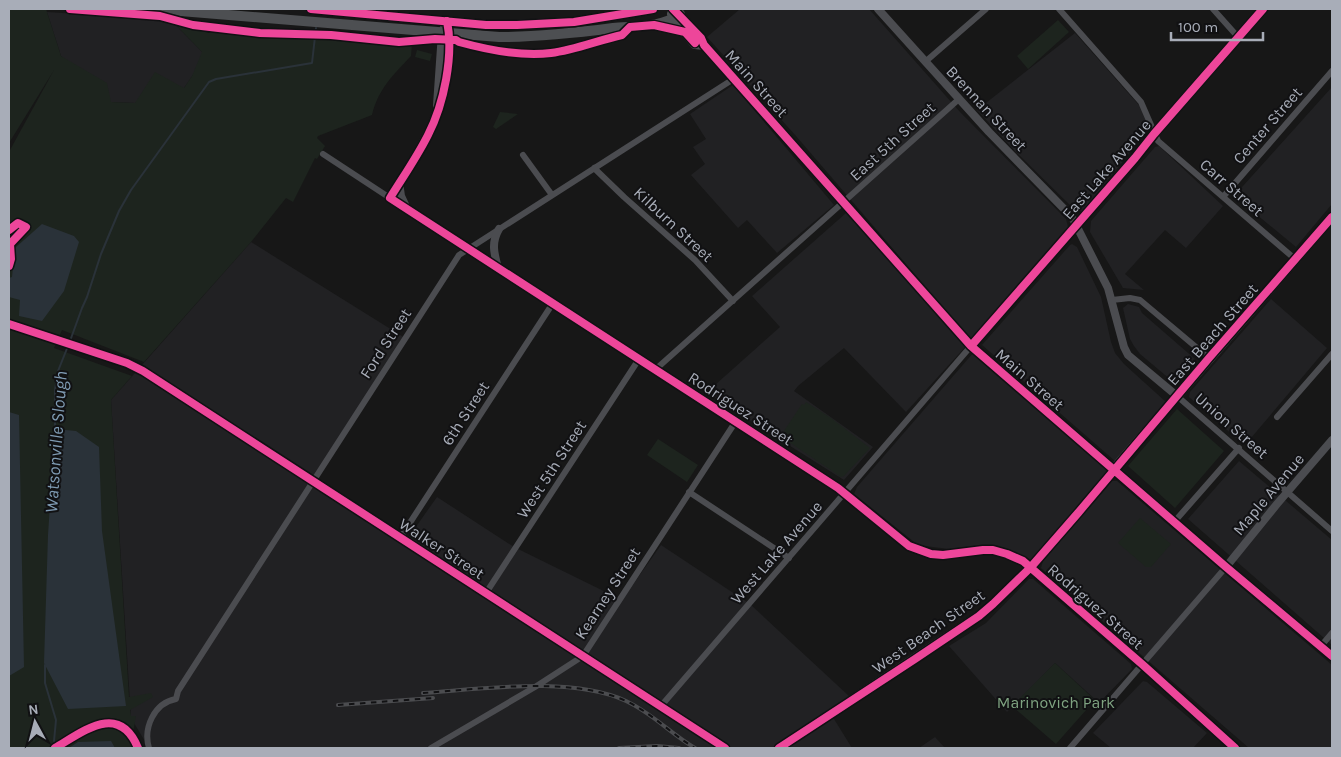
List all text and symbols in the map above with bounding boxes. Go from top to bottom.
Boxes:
scale bar [1171,10,1264,42]
text: 100 m [1178,18,1218,36]
street label: Main Street [721,46,792,121]
street label: Brennan Street [942,62,1031,155]
street label: Center Street [1229,83,1306,168]
street label: East 5th Street [846,98,939,185]
street label: East Lake Avenue [1058,116,1155,223]
street label: Carr Street [1196,155,1267,220]
street label: Kilburn Street [630,183,717,266]
street label: East Beach Street [1163,280,1262,389]
street label: Ford Street [356,305,415,382]
street label: Main Street [992,344,1068,414]
street label: Rodriguez Street [685,368,797,449]
water label: Watsonville Slough [40,370,72,514]
street label: 6th Street [438,378,493,449]
street label: Union Street [1191,388,1272,462]
street label: West 5th Street [513,417,590,522]
street label: Maple Avenue [1229,450,1308,539]
street label: West Lake Avenue [726,497,826,608]
street label: Walker Street [396,514,488,583]
street label: Kearney Street [571,544,644,643]
street label: Rodriguez Street [1044,560,1147,653]
street label: West Beach Street [868,586,988,677]
park label: Marinovich Park [997,693,1115,712]
north arrow [10,697,60,747]
text: N [27,701,39,719]

